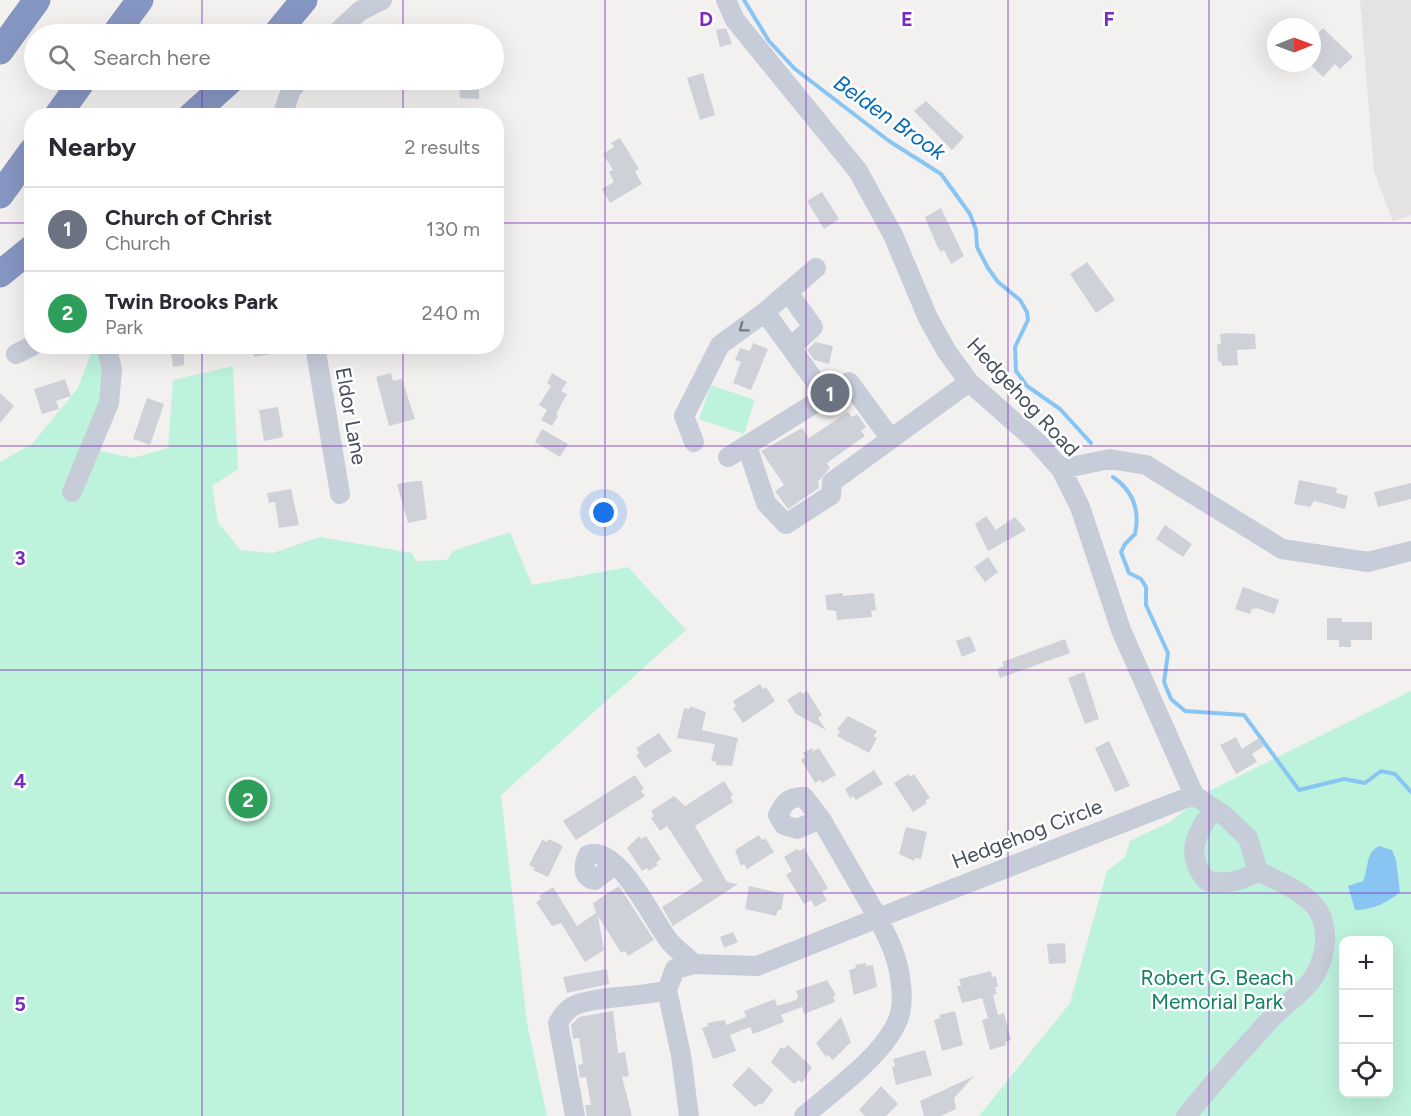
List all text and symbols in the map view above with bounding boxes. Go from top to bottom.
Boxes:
text: D [699,7,713,31]
text: E [901,7,913,31]
text: F [1103,7,1115,31]
north arrow [1267,18,1321,72]
search box [24,24,504,90]
icon: search [45,41,78,74]
text: Search here [93,44,211,71]
water label: Belden Brook [829,69,952,167]
text: Nearby [48,131,136,163]
text: 2 results [404,135,480,159]
text: Church of Christ [105,204,272,231]
text: 1 [63,217,72,241]
text: 130 m [426,217,480,241]
text: Church [105,231,170,255]
text: Twin Brooks Park [105,288,278,315]
text: 2 [62,301,73,325]
text: 240 m [422,301,480,325]
text: Park [105,315,143,339]
one-way arrow [738,321,749,332]
street label: Hedgehog Road [962,332,1085,461]
street label: Eldor Lane [331,365,372,467]
pin: 1 [810,370,850,416]
your location [589,498,618,527]
text: 3 [14,546,26,570]
text: 4 [14,769,27,793]
pin: 2 [228,776,268,822]
street label: Hedgehog Circle [948,793,1106,874]
map controls [1339,936,1393,1098]
button: + [1339,936,1393,990]
park label: Robert G. Beach Memorial Park [1141,965,1293,1014]
button: − [1339,990,1393,1044]
text: 5 [14,992,26,1016]
button: locate [1339,1044,1393,1098]

